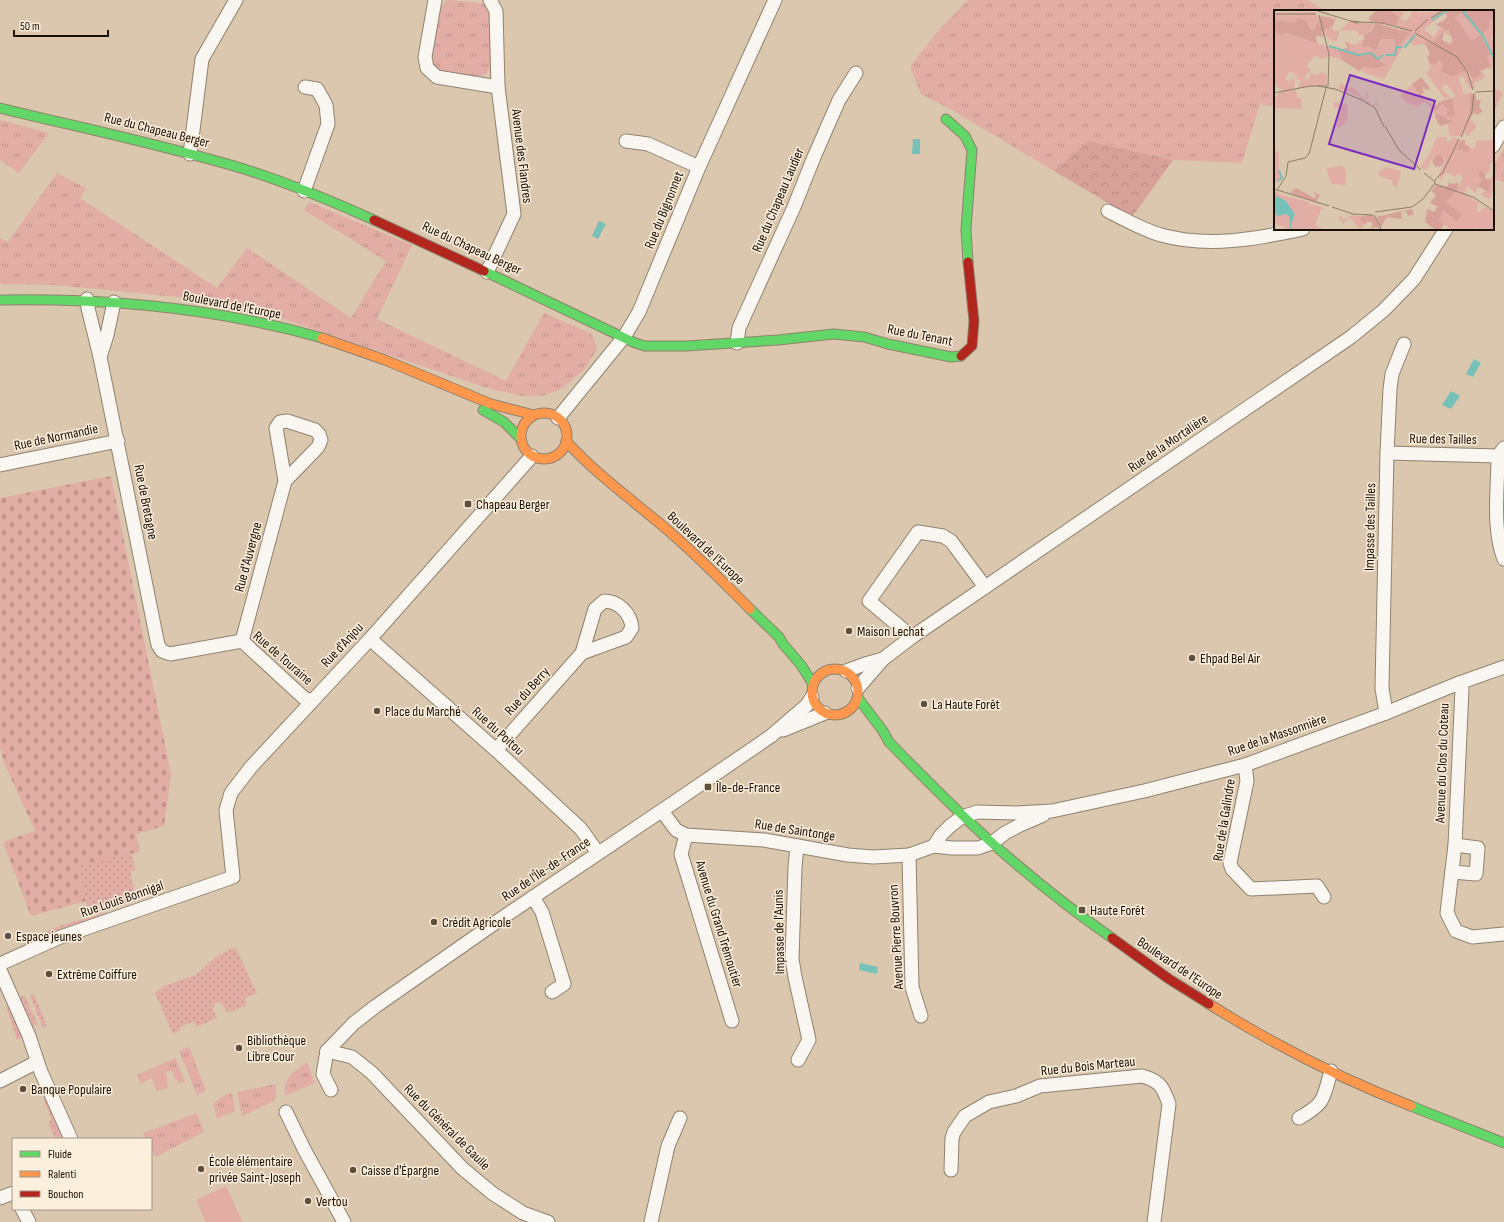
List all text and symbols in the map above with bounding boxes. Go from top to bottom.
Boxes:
inset map [1274,10,1494,230]
scale bar [14,12,108,38]
text: 50 m [20,19,40,34]
street label: Avenue des Flandres [508,107,536,204]
street label: Rue du Chapeau Berger [103,109,211,151]
street label: Rue du Chapeau Laudier [748,145,808,255]
street label: Rue du Bignonnet [641,169,687,251]
street label: Rue du Chapeau Berger [420,218,524,278]
street label: Boulevard de l'Europe [181,287,283,323]
street label: Rue du Tenant [886,320,954,350]
street label: Rue de la Mortalière [1125,410,1211,476]
street label: Rue de Normandie [13,420,99,454]
street label: Rue des Tailles [1409,430,1477,448]
street label: Rue de Bretagne [130,463,162,541]
street label: Impasse des Tailles [1361,483,1379,571]
place label: Chapeau Berger [476,496,550,513]
marker: Chapeau Berger [463,499,473,509]
street label: Boulevard de l'Europe [664,508,748,588]
street label: Rue d'Auvergne [230,520,266,594]
street label: Rue d'Anjou [317,619,367,671]
place label: Maison Lechat [857,623,924,640]
marker: Maison Lechat [844,626,854,636]
street label: Rue de Touraine [250,627,316,689]
place label: Ehpad Bel Air [1200,650,1260,667]
marker: Ehpad Bel Air [1187,653,1197,663]
street label: Rue du Berry [501,663,554,719]
place label: La Haute Forêt [932,696,1000,713]
marker: La Haute Forêt [919,699,929,709]
street label: Avenue du Clos du Coteau [1431,702,1453,824]
place label: Place du Marché [385,703,461,720]
street label: Rue du Poitou [468,703,528,759]
marker: Place du Marché [372,706,382,716]
street label: Rue de la Massonnière [1225,710,1329,760]
street label: Rue de la Galindre [1209,778,1239,862]
place label: Île-de-France [715,779,780,796]
marker: Île-de-France [703,782,713,792]
street label: Rue de Saintonge [754,815,836,845]
street label: Rue de l'Île-de-France [498,833,594,905]
street label: Avenue du Grand Trémoutier [691,858,746,990]
street label: Rue Louis Bonnigal [78,877,166,921]
street label: Avenue Pierre Bouvron [885,884,907,991]
street label: Impasse de l'Aunis [770,890,788,974]
place label: Haute Forêt [1090,902,1145,919]
marker: Haute Forêt [1077,905,1087,915]
place label: Crédit Agricole [442,914,511,931]
marker: Crédit Agricole [429,917,439,927]
place label: Espace jeunes [16,928,82,945]
marker: Espace jeunes [3,931,13,941]
street label: Boulevard de l'Europe [1134,933,1226,1003]
place label: Extrême Coiffure [57,966,137,983]
marker: Extrême Coiffure [44,969,54,979]
place label: Bibliothèque Libre Cour [247,1032,306,1065]
marker: Bibliothèque Libre Cour [234,1043,244,1053]
street label: Rue du Bois Marteau [1040,1053,1136,1079]
street label: Rue du Général de Gaulle [400,1080,494,1174]
place label: Banque Populaire [31,1081,112,1098]
marker: Banque Populaire [18,1084,28,1094]
legend [12,1138,152,1210]
text: Fluide [48,1147,72,1162]
place label: École élémentaire privée Saint-Joseph [209,1153,301,1186]
place label: Caisse d'Épargne [361,1162,439,1179]
marker: École élémentaire privée Saint-Joseph [196,1164,206,1174]
marker: Caisse d'Épargne [348,1165,358,1175]
text: Ralenti [48,1167,76,1182]
text: Bouchon [48,1187,83,1202]
place label: Vertou [316,1193,348,1210]
marker: Vertou [303,1196,313,1206]

